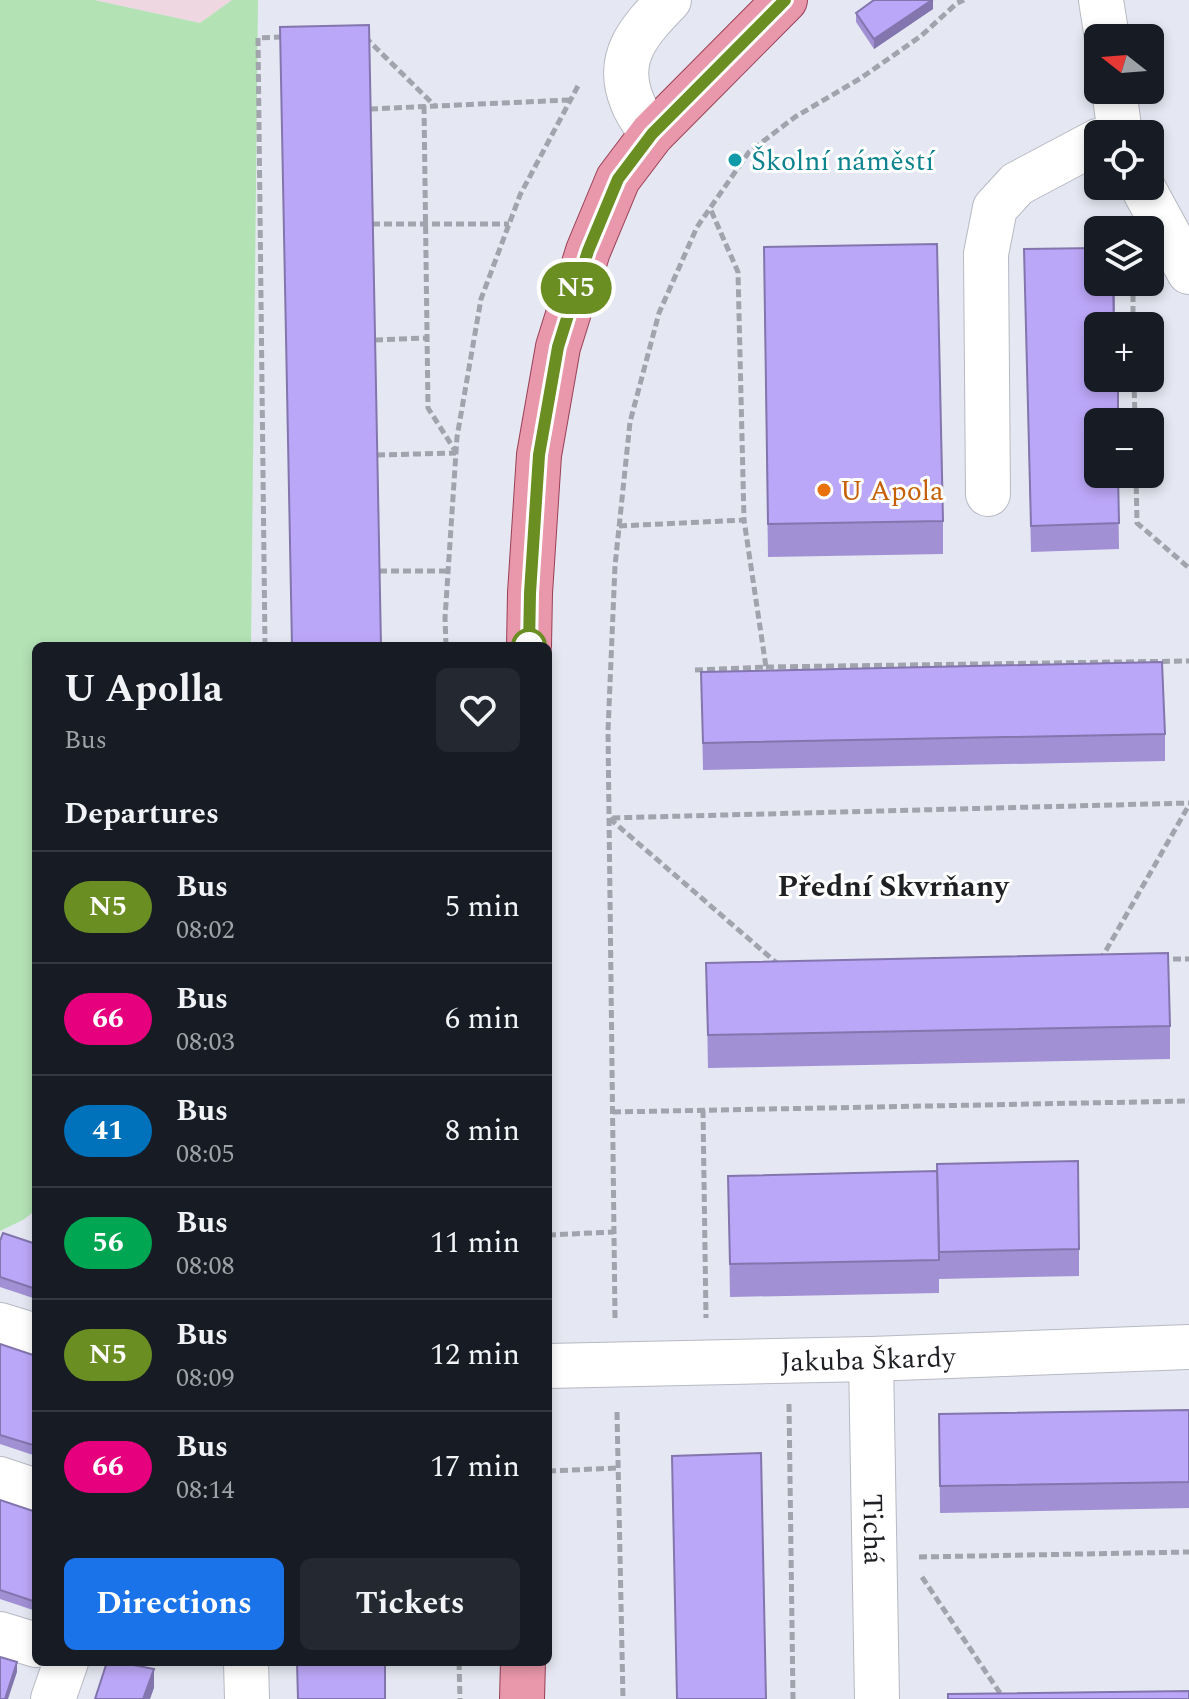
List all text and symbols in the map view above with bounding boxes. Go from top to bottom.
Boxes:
north arrow [1084,24,1164,104]
map controls [1084,24,1164,488]
button: locate [1084,120,1164,200]
place label: Školní náměstí [751,140,935,183]
marker: Školní náměstí [726,151,744,169]
button: layers [1084,216,1164,296]
line badge: N5 [540,262,612,314]
text: N5 [557,266,595,309]
button: + [1084,312,1164,392]
button: − [1084,408,1164,488]
place label: U Apola [840,470,944,513]
marker: U Apola [815,481,833,499]
unlabelled marker [512,629,546,663]
text: U Apolla [64,661,223,719]
button: heart [436,668,520,752]
text: Bus [64,720,107,760]
text: Departures [64,791,219,837]
text: Bus [176,864,228,910]
district label: Přední Skvrňany [778,864,1010,910]
text: 5 min [445,884,520,930]
text: N5 [89,885,127,928]
text: 08:02 [176,910,235,950]
text: Bus [176,976,228,1022]
text: 6 min [445,996,520,1042]
text: 66 [92,997,124,1040]
text: 08:03 [176,1022,235,1062]
text: Bus [176,1088,228,1134]
text: 8 min [445,1108,520,1154]
text: 41 [92,1109,124,1152]
text: 08:05 [176,1134,235,1174]
text: Bus [176,1200,228,1246]
text: 11 min [430,1220,520,1266]
text: 56 [92,1221,124,1264]
text: 08:08 [176,1246,235,1286]
text: Bus [176,1312,228,1358]
text: 12 min [430,1332,520,1378]
text: N5 [89,1333,127,1376]
street label: Jakuba Škardy [780,1336,958,1384]
text: 08:09 [176,1358,235,1398]
text: Bus [176,1424,228,1470]
text: 17 min [430,1444,520,1490]
text: 66 [92,1445,124,1488]
text: 08:14 [176,1470,235,1510]
street label: Tichá [850,1493,895,1565]
button: Directions [64,1558,284,1650]
button: Tickets [300,1558,520,1650]

